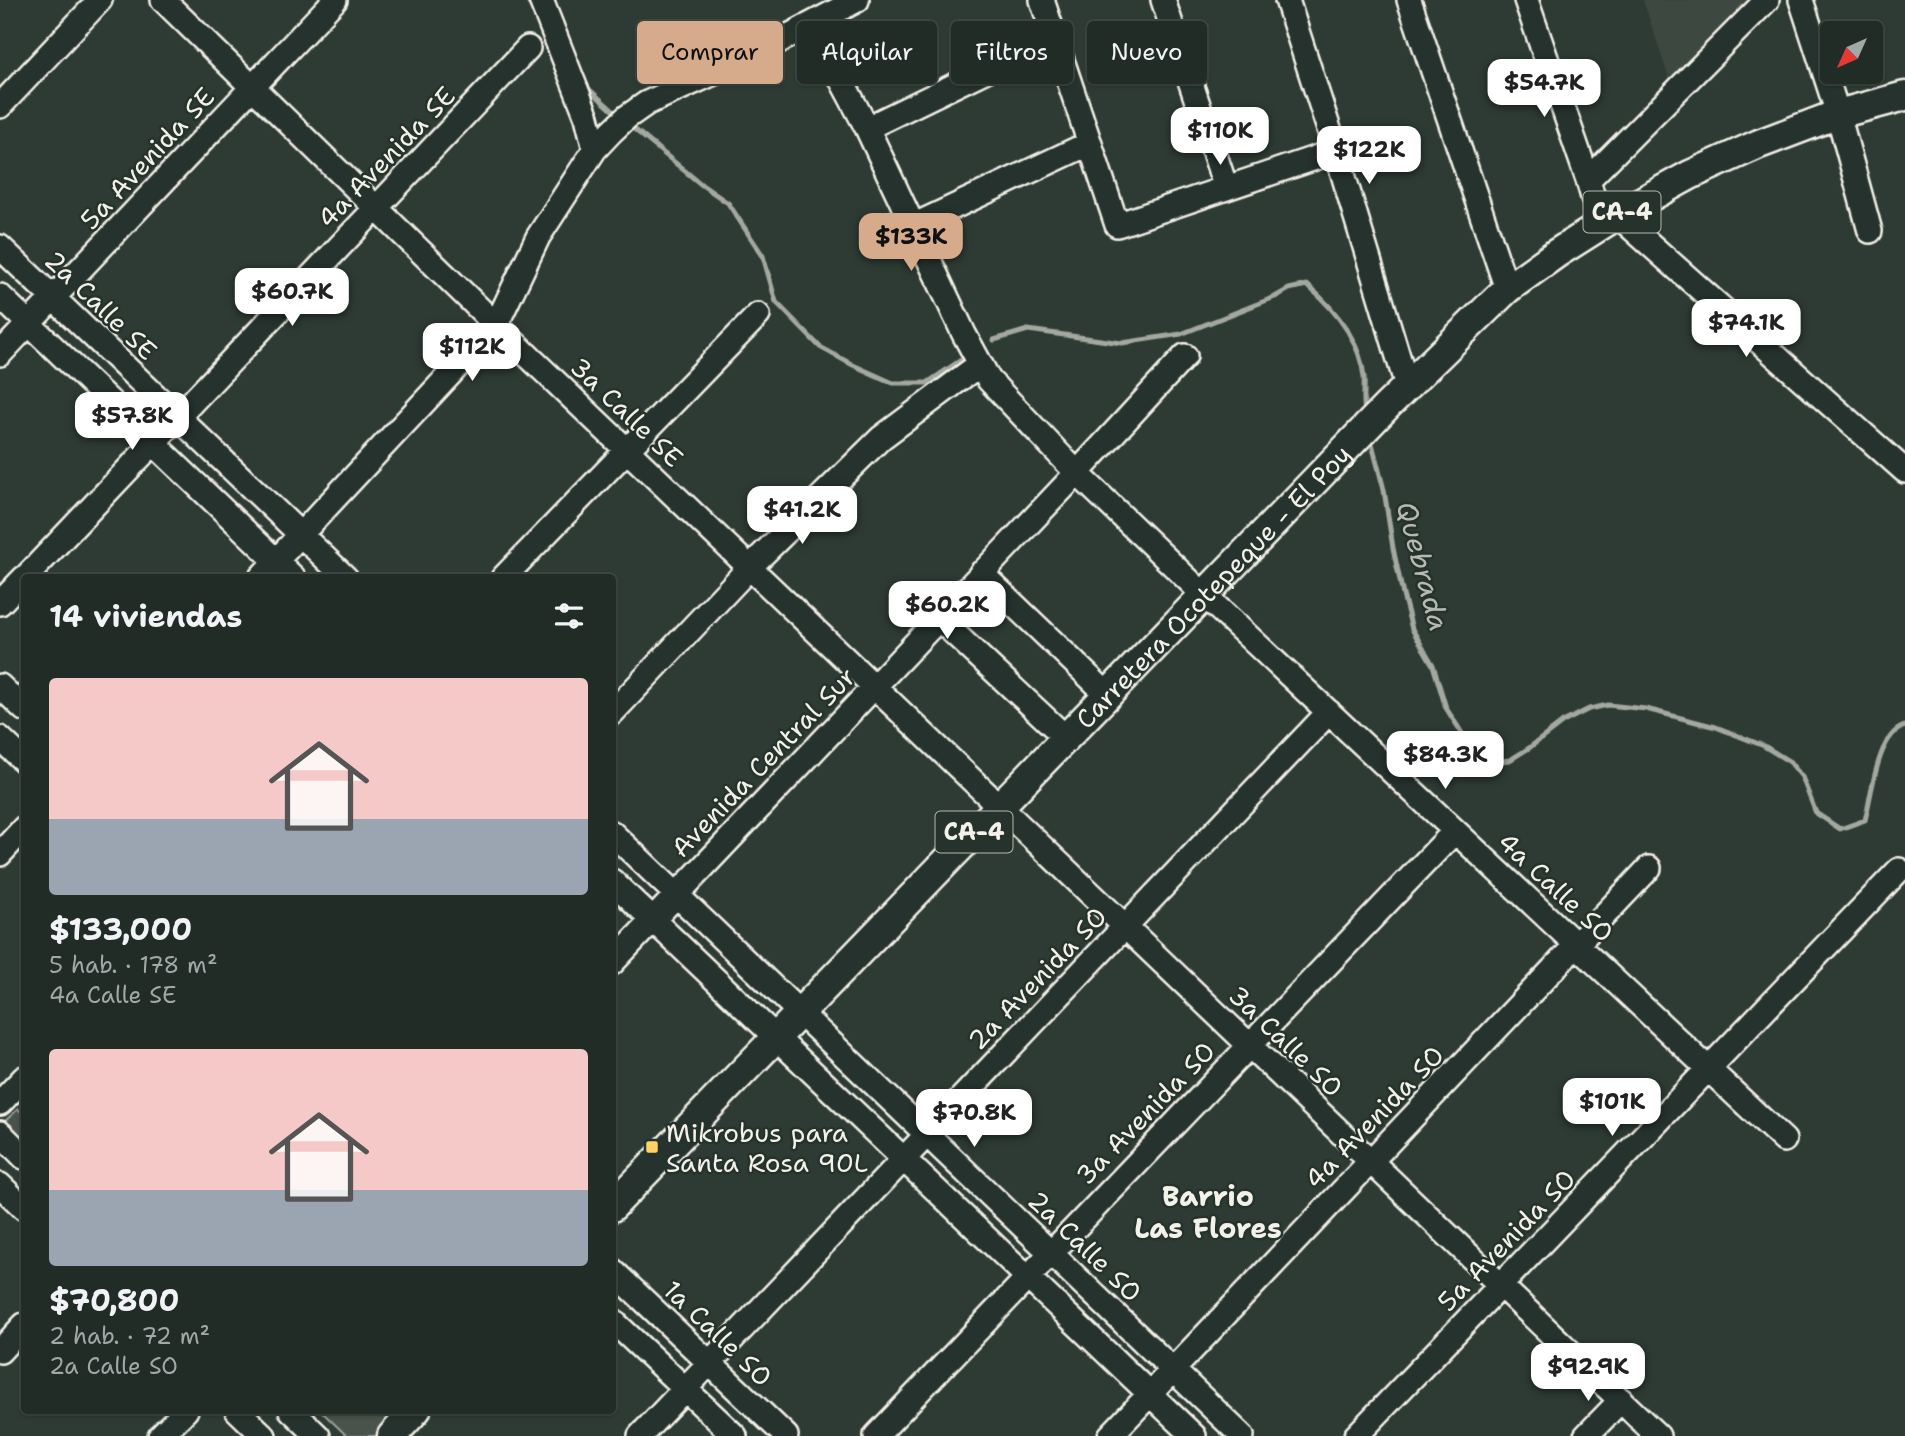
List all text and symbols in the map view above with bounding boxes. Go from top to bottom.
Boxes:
chip: Comprar [637,21,783,84]
chip: Alquilar [797,21,937,84]
chip: Filtros [951,21,1073,84]
chip: Nuevo [1087,21,1207,84]
north arrow [1820,21,1883,84]
map controls [1820,21,1883,84]
pin: $54.7K [1487,60,1601,119]
text: $54.7K [1504,67,1584,97]
street label: 5a Avenida SE [72,79,222,237]
street label: 4a Avenida SE [309,79,463,235]
pin: $110K [1171,108,1269,167]
text: $110K [1187,115,1253,145]
pin: $122K [1320,127,1418,186]
text: $122K [1333,134,1405,164]
road number: CA-4 [1584,192,1660,232]
pin: $133K [862,214,960,273]
text: $133K [875,221,947,251]
street label: 2a Calle SE [37,243,165,367]
pin: $60.7K [235,268,349,328]
text: $60.7K [251,276,333,306]
pin: $74.1K [1689,300,1803,359]
text: $74.1K [1708,307,1784,337]
pin: $112K [423,324,521,383]
text: $112K [439,331,505,361]
street label: 3a Calle SE [563,349,691,475]
pin: $57.8K [75,392,189,452]
text: $57.8K [91,400,173,430]
street label: Carretera Ocotepeque - El Poy [1067,436,1358,736]
pin: $41.2K [745,486,859,546]
text: $41.2K [763,494,841,524]
water label: Quebrada [1387,497,1459,635]
pin: $60.2K [890,582,1004,641]
text: $60.2K [905,589,989,619]
text: 14 viviendas [49,596,242,637]
icon: filters [550,597,588,635]
street label: Avenida Central Sur [663,659,863,865]
icon: home [256,723,382,849]
pin: $84.3K [1388,732,1502,791]
text: $84.3K [1403,739,1487,769]
road number: CA-4 [936,812,1012,852]
street label: 4a Calle SO [1491,824,1621,950]
street label: 2a Avenida SO [960,899,1114,1057]
text: $133,000 [49,909,192,950]
text: 5 hab. · 178 m² [49,950,218,980]
street label: 3a Calle SO [1221,978,1351,1104]
text: 4a Calle SE [49,980,177,1010]
street label: 3a Avenida SO [1068,1034,1222,1192]
street label: 4a Avenida SO [1297,1038,1451,1196]
pin: $101K [1563,1078,1661,1138]
text: $101K [1579,1086,1645,1116]
pin: $70.8K [917,1090,1031,1149]
icon: home [256,1094,382,1220]
text: $70.8K [932,1097,1016,1127]
place label: Mikrobus para Santa Rosa 90L [666,1115,868,1180]
marker: Mikrobus para Santa Rosa 90L [644,1139,660,1155]
street label: 5a Avenida SO [1429,1161,1583,1319]
district label: Barrio Las Flores [1134,1177,1282,1247]
street label: 2a Calle SO [1020,1183,1150,1309]
street label: 1a Calle SO [656,1272,780,1394]
text: $70,800 [49,1280,180,1321]
text: 2 hab. · 72 m² [49,1321,210,1351]
pin: $92.9K [1531,1344,1645,1403]
text: 2a Calle SO [49,1351,178,1381]
text: $92.9K [1547,1351,1629,1381]

